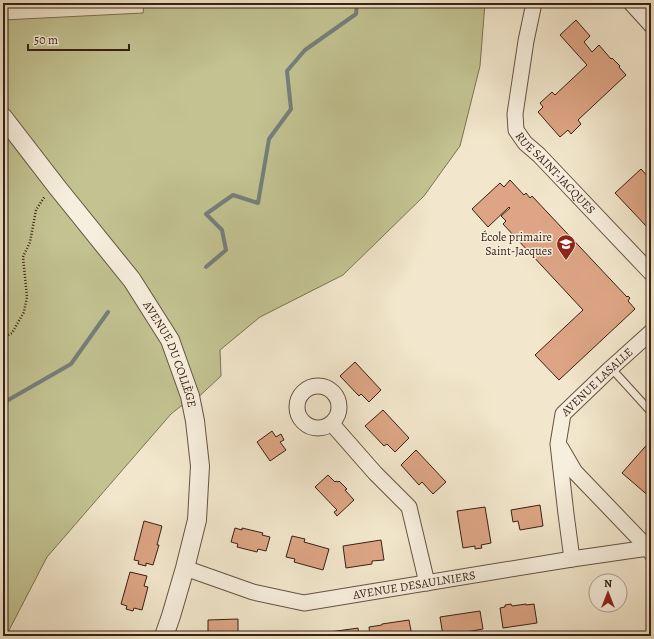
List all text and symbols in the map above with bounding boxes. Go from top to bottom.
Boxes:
scale bar [28,26,129,52]
text: 50 m [34,32,58,48]
street label: RUE SAINT-JACQUES [512,129,599,217]
place label: École primaire Saint-Jacques [481,229,552,259]
school or university icon: École primaire Saint-Jacques [555,233,577,261]
street label: AVENUE DU COLLÈGE [139,297,200,409]
street label: AVENUE LASALLE [557,344,636,420]
street label: AVENUE DESAULNIERS [351,567,477,603]
north arrow [588,573,628,613]
text: N [604,576,612,591]

